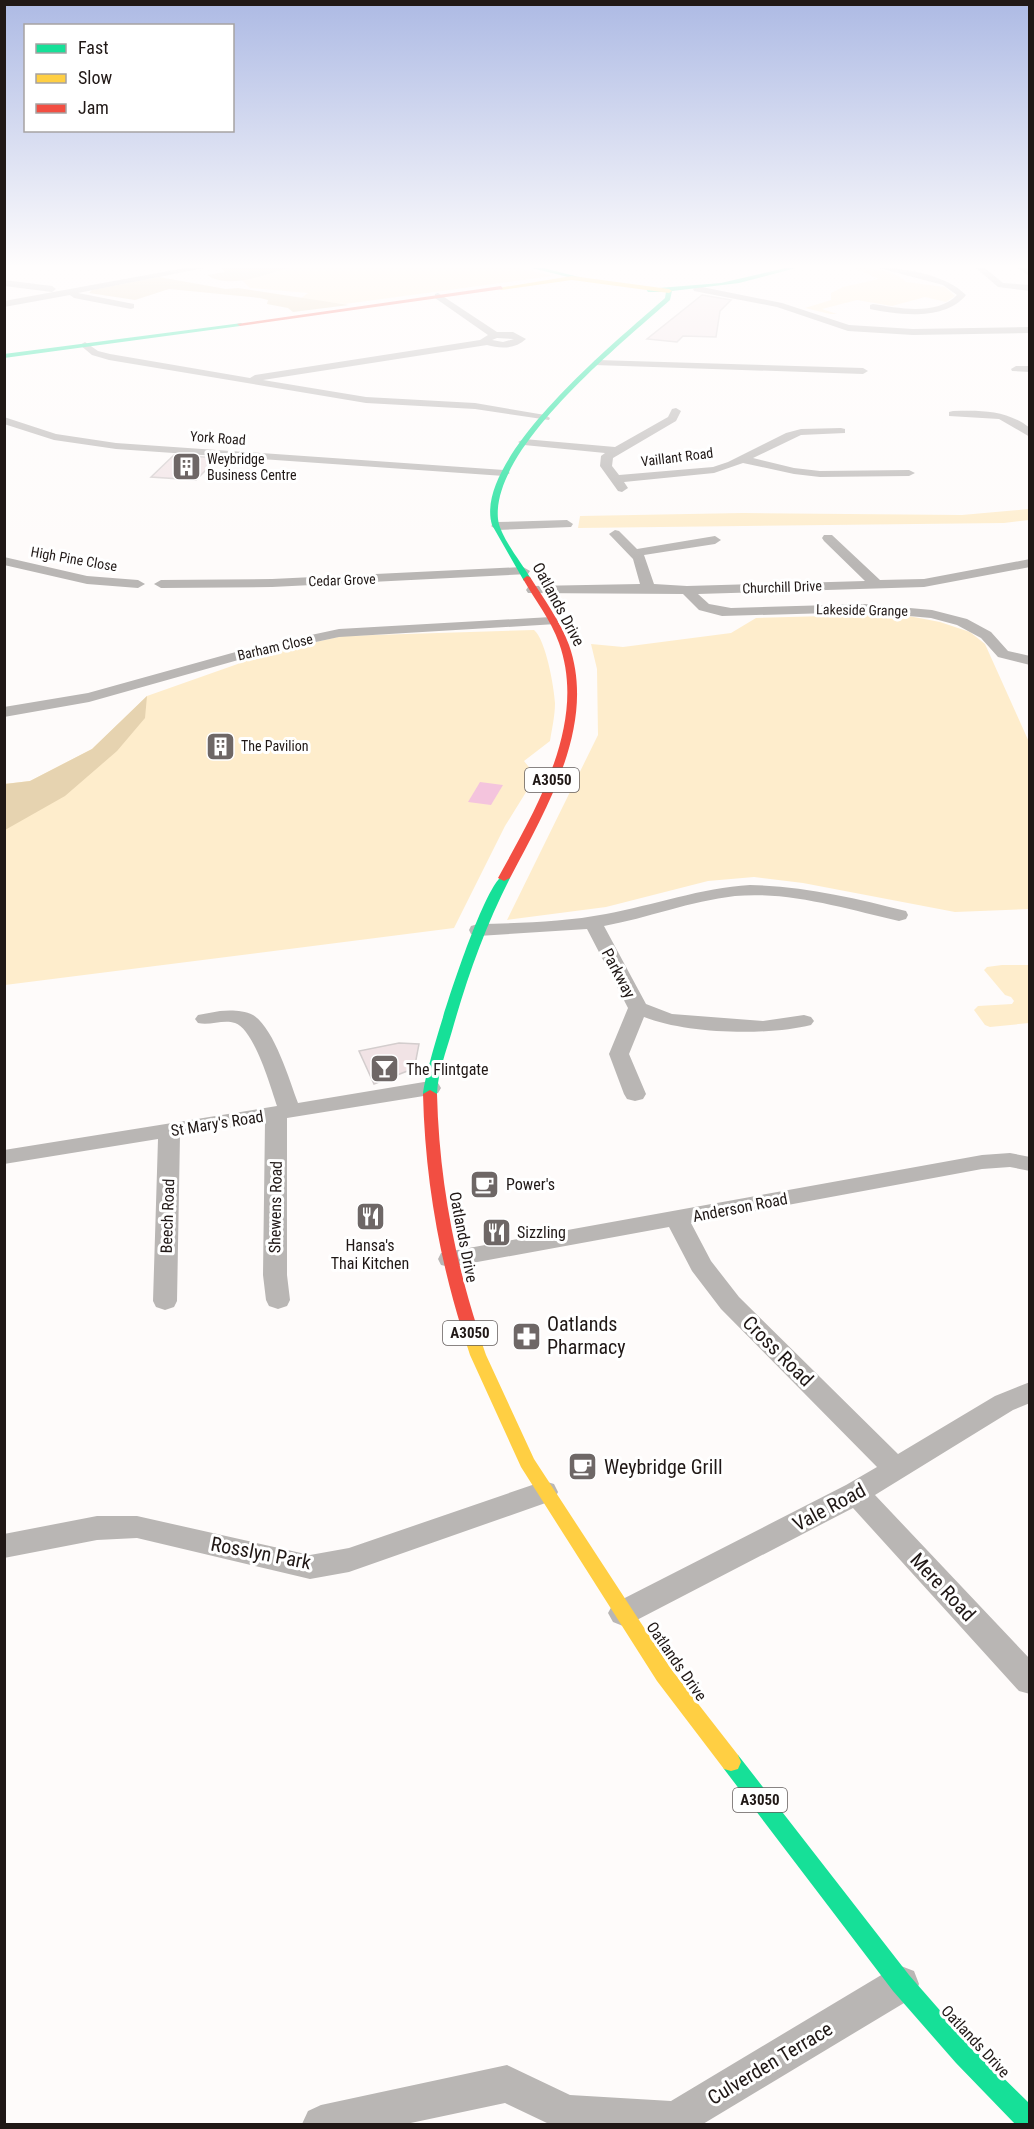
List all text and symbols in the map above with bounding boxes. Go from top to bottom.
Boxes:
legend [24,24,234,132]
text: Fast [78,37,109,58]
text: Slow [78,67,113,88]
text: Jam [78,97,109,118]
street label: York Road [190,428,246,448]
street label: Vaillant Road [640,445,714,469]
building icon: Weybridge Business Centre [170,451,202,483]
place label: Weybridge Business Centre [207,451,297,483]
street label: High Pine Close [30,544,119,575]
street label: Oatlands Drive [529,559,589,649]
street label: Cedar Grove [308,571,376,589]
street label: Churchill Drive [742,578,822,596]
street label: Lakeside Grange [816,601,908,619]
street label: Barham Close [236,630,315,663]
building icon: The Pavilion [204,730,236,762]
place label: The Pavilion [241,738,309,754]
road number: A3050 [525,768,579,792]
street label: Parkway [598,945,640,1001]
bar icon: The Flintgate [369,1053,401,1085]
place label: The Flintgate [406,1060,489,1079]
street label: St Mary's Road [169,1107,265,1140]
street label: Shewens Road [265,1161,286,1253]
cafe icon: Power's [469,1168,501,1200]
place label: Power's [506,1175,555,1194]
street label: Beech Road [157,1178,178,1254]
street label: Anderson Road [691,1189,789,1226]
street label: Oatlands Drive [445,1190,482,1284]
restaurant icon: Hansa's Thai Kitchen [354,1201,386,1233]
restaurant icon: Sizzling [480,1216,512,1248]
place label: Sizzling [517,1223,566,1242]
place label: Hansa's Thai Kitchen [331,1236,409,1273]
street label: Cross Road [738,1311,818,1391]
place label: Oatlands Pharmacy [547,1312,626,1359]
pharmacy icon: Oatlands Pharmacy [510,1320,542,1352]
road number: A3050 [443,1321,497,1345]
cafe icon: Weybridge Grill [567,1451,599,1483]
place label: Weybridge Grill [604,1455,723,1479]
street label: Vale Road [788,1478,870,1536]
street label: Rosslyn Park [209,1532,313,1574]
street label: Mere Road [905,1548,981,1626]
street label: Oatlands Drive [642,1618,711,1704]
road number: A3050 [733,1788,787,1812]
street label: Oatlands Drive [937,2001,1014,2081]
street label: Culverden Terrace [703,2016,837,2110]

